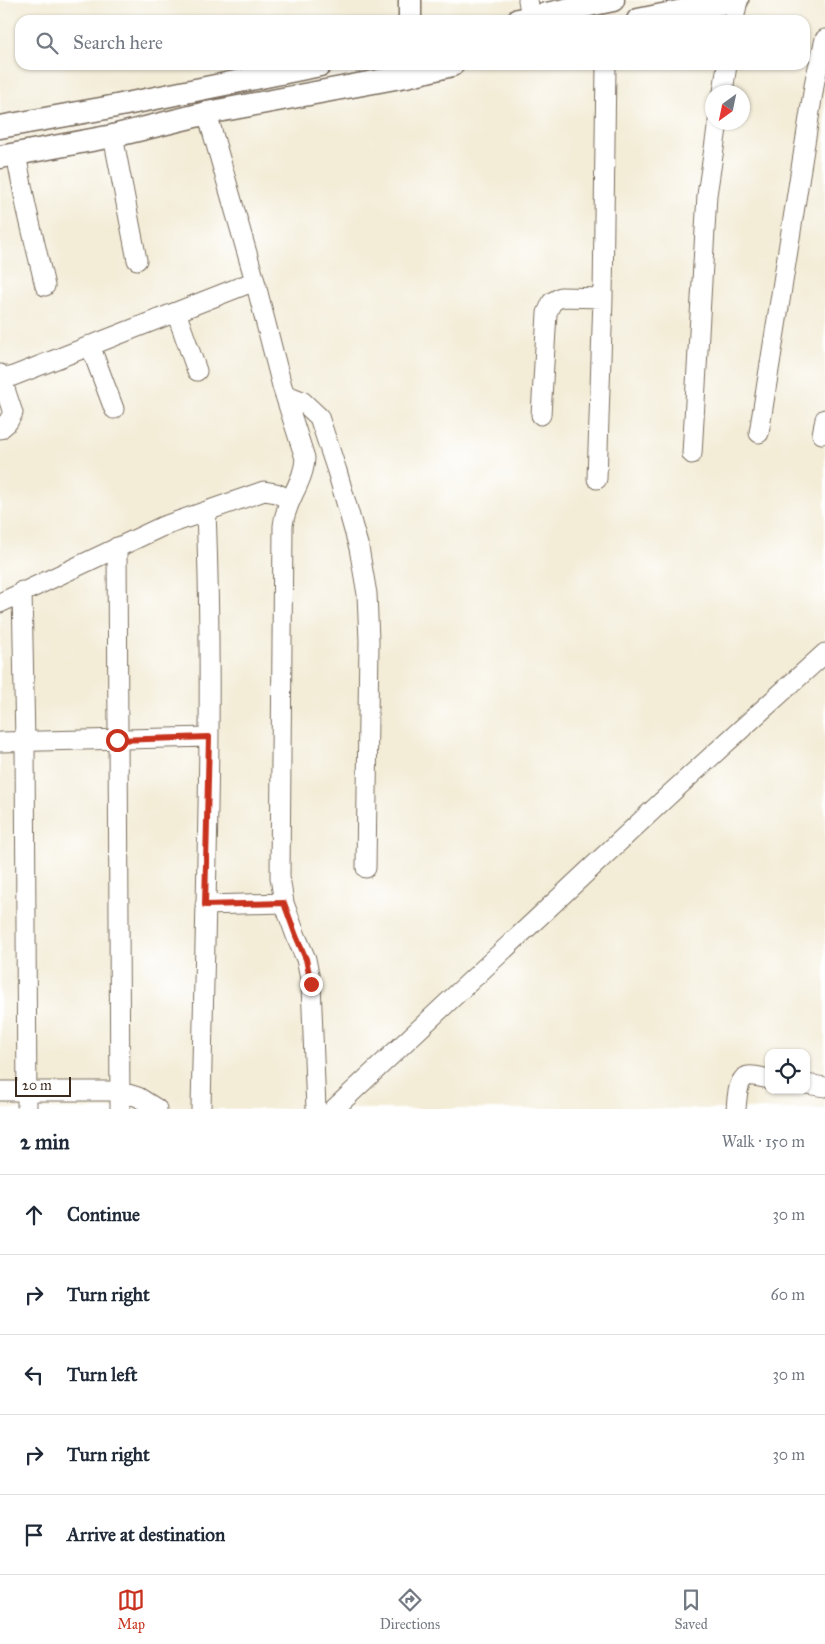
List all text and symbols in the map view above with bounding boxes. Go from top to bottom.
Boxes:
search box [15,15,810,70]
icon: search [33,29,61,57]
text: Search here [73,31,163,54]
north arrow [705,85,750,130]
route start [106,729,129,752]
route end [300,973,323,996]
map controls [765,1049,810,1094]
button: locate [765,1049,810,1094]
scale bar [15,1074,71,1097]
text: 20 m [22,1077,52,1094]
text: 2 min [20,1129,70,1155]
text: Walk · 150 m [722,1132,805,1151]
icon: ahead [20,1201,48,1229]
text: Continue [67,1203,140,1226]
text: 30 m [772,1205,805,1224]
icon: right [20,1281,48,1309]
text: Turn right [67,1283,150,1306]
text: 60 m [771,1285,805,1304]
icon: left [20,1361,48,1389]
text: Turn left [67,1363,137,1386]
text: 30 m [772,1365,805,1384]
icon: right [20,1441,48,1469]
text: Turn right [67,1443,150,1466]
text: 30 m [772,1445,805,1464]
icon: arrive [20,1521,48,1549]
text: Arrive at destination [67,1523,225,1546]
tab: Map [117,1586,145,1633]
tab: Directions [380,1586,440,1633]
tab: Saved [675,1586,708,1633]

